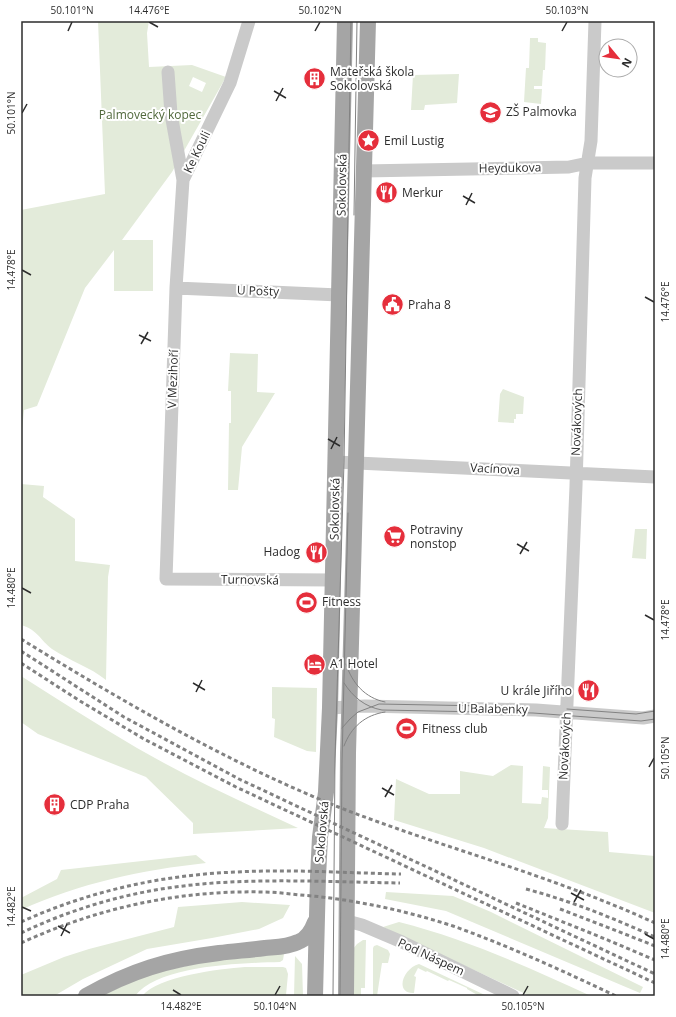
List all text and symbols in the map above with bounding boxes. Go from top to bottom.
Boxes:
text: 50.101°N [50,3,94,17]
text: 14.476°E [128,3,170,17]
text: 50.102°N [298,3,342,17]
text: 50.103°N [545,3,589,17]
north arrow [598,38,638,78]
text: N [618,56,636,71]
place label: Mateřská škola Sokolovská [330,63,414,94]
building icon: Mateřská škola Sokolovská [302,66,328,92]
text: 50.101°N [4,91,18,135]
school or university icon: ZŠ Palmovka [477,99,503,125]
place label: ZŠ Palmovka [506,103,577,120]
park label: Palmovecký kopec [99,106,202,123]
street label: Ke Kouli [179,128,214,176]
place icon: Emil Lustig [356,128,382,154]
place label: Emil Lustig [384,132,445,149]
street label: Sokolovská [332,154,351,216]
street label: Heydukova [479,158,541,177]
restaurant icon: Merkur [373,180,399,206]
place label: Merkur [402,184,443,201]
text: 14.478°E [4,249,18,291]
street label: U Pošty [237,281,280,300]
text: 14.476°E [658,281,672,323]
public building icon: Praha 8 [379,292,405,318]
place label: Praha 8 [408,296,451,313]
street label: V Mezihoří [163,348,182,409]
street label: Novákových [567,388,586,456]
street label: Vacínova [470,459,520,478]
street label: Sokolovská [325,478,344,540]
place label: Potraviny nonstop [410,521,464,552]
supermarket icon: Potraviny nonstop [381,524,407,550]
restaurant icon: Hadog [303,539,329,565]
place label: Hadog [263,543,300,560]
text: 14.480°E [4,567,18,609]
street label: Turnovská [221,570,279,589]
sports icon: Fitness [294,589,320,615]
place label: Fitness [322,593,361,610]
text: 14.478°E [658,599,672,641]
hotel icon: A1 Hotel [301,651,327,677]
place label: A1 Hotel [330,655,378,672]
restaurant icon: U krále Jiřího [575,678,601,704]
place label: U krále Jiřího [501,682,572,699]
street label: U Balabenky [458,699,529,718]
street label: Novákových [554,712,575,780]
sports icon: Fitness club [394,716,420,742]
place label: Fitness club [422,720,488,737]
text: 50.105°N [658,736,672,780]
building icon: CDP Praha [42,792,68,818]
place label: CDP Praha [70,796,129,813]
street label: Sokolovská [310,800,333,864]
text: 14.482°E [4,886,18,928]
text: 14.480°E [658,918,672,960]
street label: Pod Náspem [395,934,467,979]
text: 14.482°E [160,999,202,1013]
text: 50.104°N [253,999,297,1013]
text: 50.105°N [501,999,545,1013]

